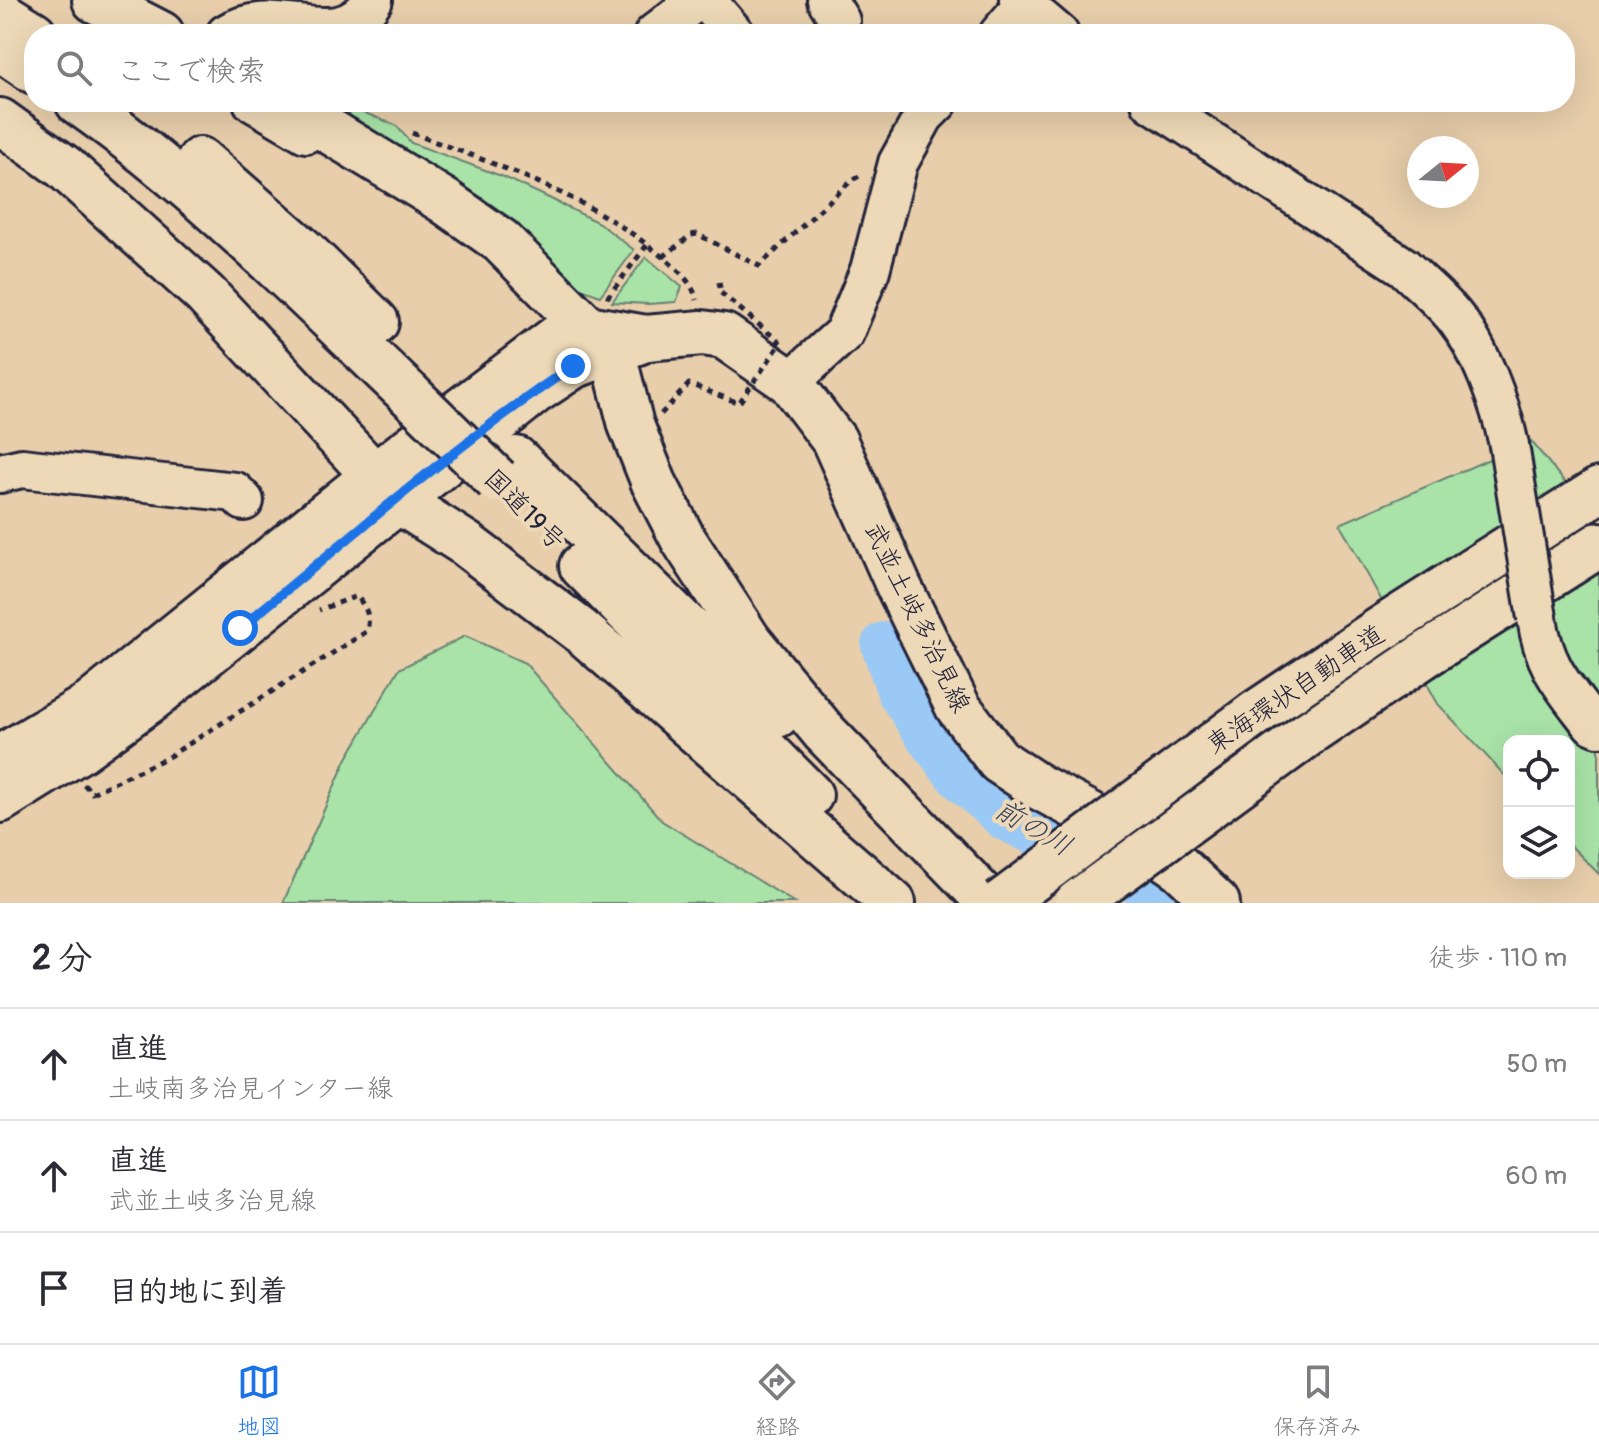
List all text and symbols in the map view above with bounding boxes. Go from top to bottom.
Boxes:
search box [24,24,1575,112]
icon: search [52,46,96,90]
text: ここで検索 [116,53,266,90]
north arrow [1407,136,1479,208]
route end [555,348,591,384]
street label: 国道19号 [477,462,572,557]
street label: 武並土岐多治見線 [857,517,977,718]
route start [222,610,258,646]
street label: 東海環状自動車道 [1200,618,1391,761]
map controls [1503,735,1575,879]
button: locate [1503,735,1575,807]
water label: 前の川 [988,792,1078,864]
button: layers [1503,807,1575,879]
text: 2 分 [32,937,92,980]
text: 徒歩 · 110 m [1428,942,1567,974]
text: 直進 [108,1030,168,1067]
icon: ahead [32,1042,76,1086]
text: 50 m [1506,1048,1567,1080]
text: 土岐南多治見インター線 [108,1073,393,1105]
text: 直進 [108,1142,168,1179]
icon: ahead [32,1154,76,1198]
text: 60 m [1505,1160,1567,1192]
text: 武並土岐多治見線 [108,1185,316,1217]
icon: arrive [32,1266,76,1310]
text: 目的地に到着 [108,1273,288,1310]
tab: 地図 [237,1360,281,1441]
tab: 経路 [755,1360,800,1441]
tab: 保存済み [1274,1360,1362,1441]

